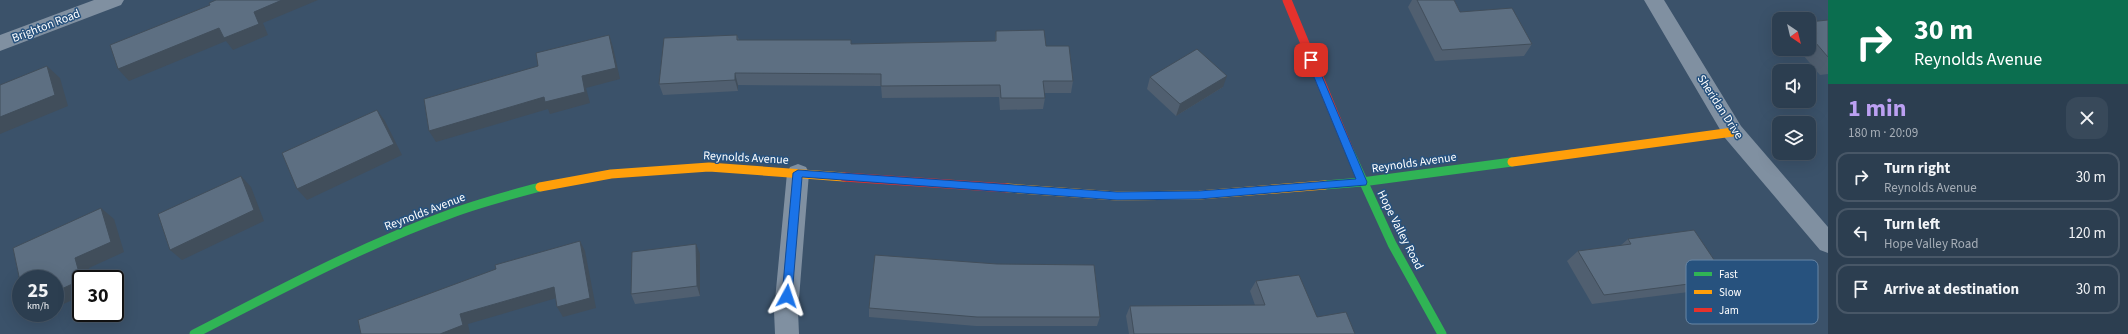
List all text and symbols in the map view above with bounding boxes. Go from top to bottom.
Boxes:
street label: Brighton Road [9,5,83,47]
text: 30 m [1914,10,1973,50]
north arrow [1772,12,1816,56]
map controls [1772,12,1816,160]
icon: right [1848,16,1900,68]
pin [1294,43,1328,77]
text: Reynolds Avenue [1914,47,2042,72]
icon: arrive [1300,49,1322,71]
button: sound [1772,64,1816,108]
street label: Sheridan Drive [1693,71,1747,143]
text: 1 min [1848,91,1906,126]
button: close [2066,97,2108,139]
button: layers [1772,116,1816,160]
text: 180 m · 20:09 [1848,124,1918,142]
street label: Reynolds Avenue [703,147,789,169]
street label: Reynolds Avenue [1370,149,1458,177]
text: Turn right [1884,158,1950,179]
icon: right [1850,166,1872,188]
text: 30 m [2076,167,2106,188]
text: Reynolds Avenue [1884,179,1977,197]
street label: Hope Valley Road [1373,187,1427,273]
street label: Reynolds Avenue [382,189,468,235]
text: Turn left [1884,214,1940,235]
icon: left [1850,222,1872,244]
text: 120 m [2068,223,2106,244]
text: Hope Valley Road [1884,235,1978,253]
legend [1686,260,1818,324]
text: Fast [1719,267,1738,282]
speed limit sign: 30 [72,270,124,322]
position arrow [766,275,808,317]
text: 25 [27,277,49,305]
icon: arrive [1850,278,1872,300]
text: Arrive at destination [1884,279,2019,300]
text: 30 m [2076,279,2106,300]
text: Slow [1719,285,1742,300]
text: km/h [27,299,49,313]
text: Jam [1719,303,1739,318]

